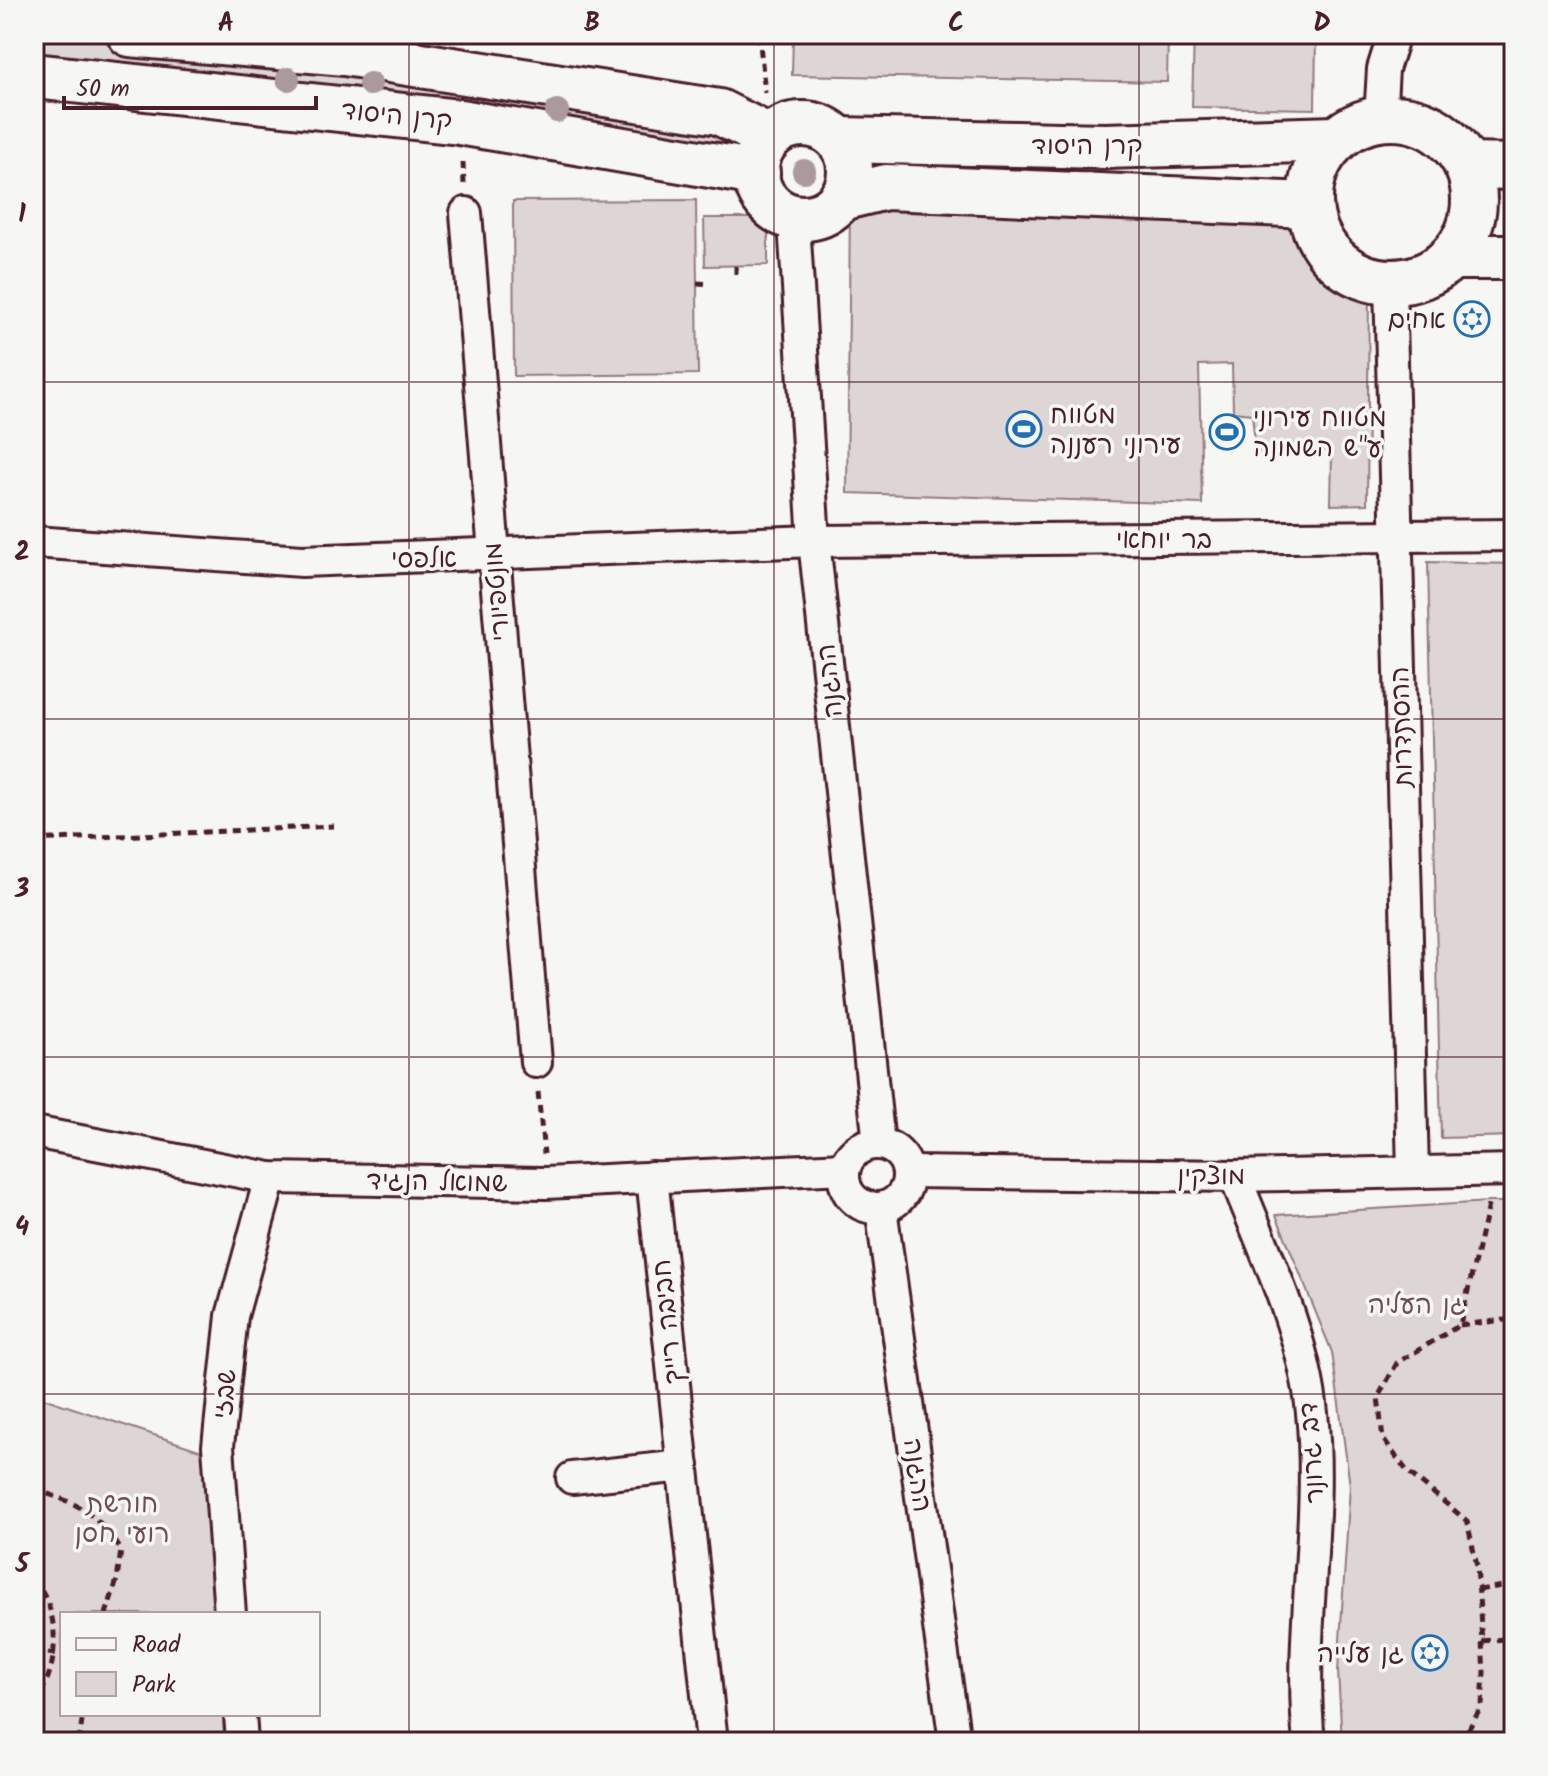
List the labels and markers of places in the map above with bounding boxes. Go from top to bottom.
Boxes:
place label: אחים [1388,300,1446,342]
synagogue icon: אחים [1453,300,1491,338]
place label: מטווח עירוני רעננה [1050,395,1181,467]
place label: מטווח עירוני ע"ש השמונה [1253,398,1387,470]
sports icon: מטווח עירוני רעננה [1005,410,1043,448]
sports icon: מטווח עירוני ע"ש השמונה [1208,413,1246,451]
place label: גן עלייה [1317,1634,1404,1676]
synagogue icon: גן עלייה [1411,1634,1449,1672]

